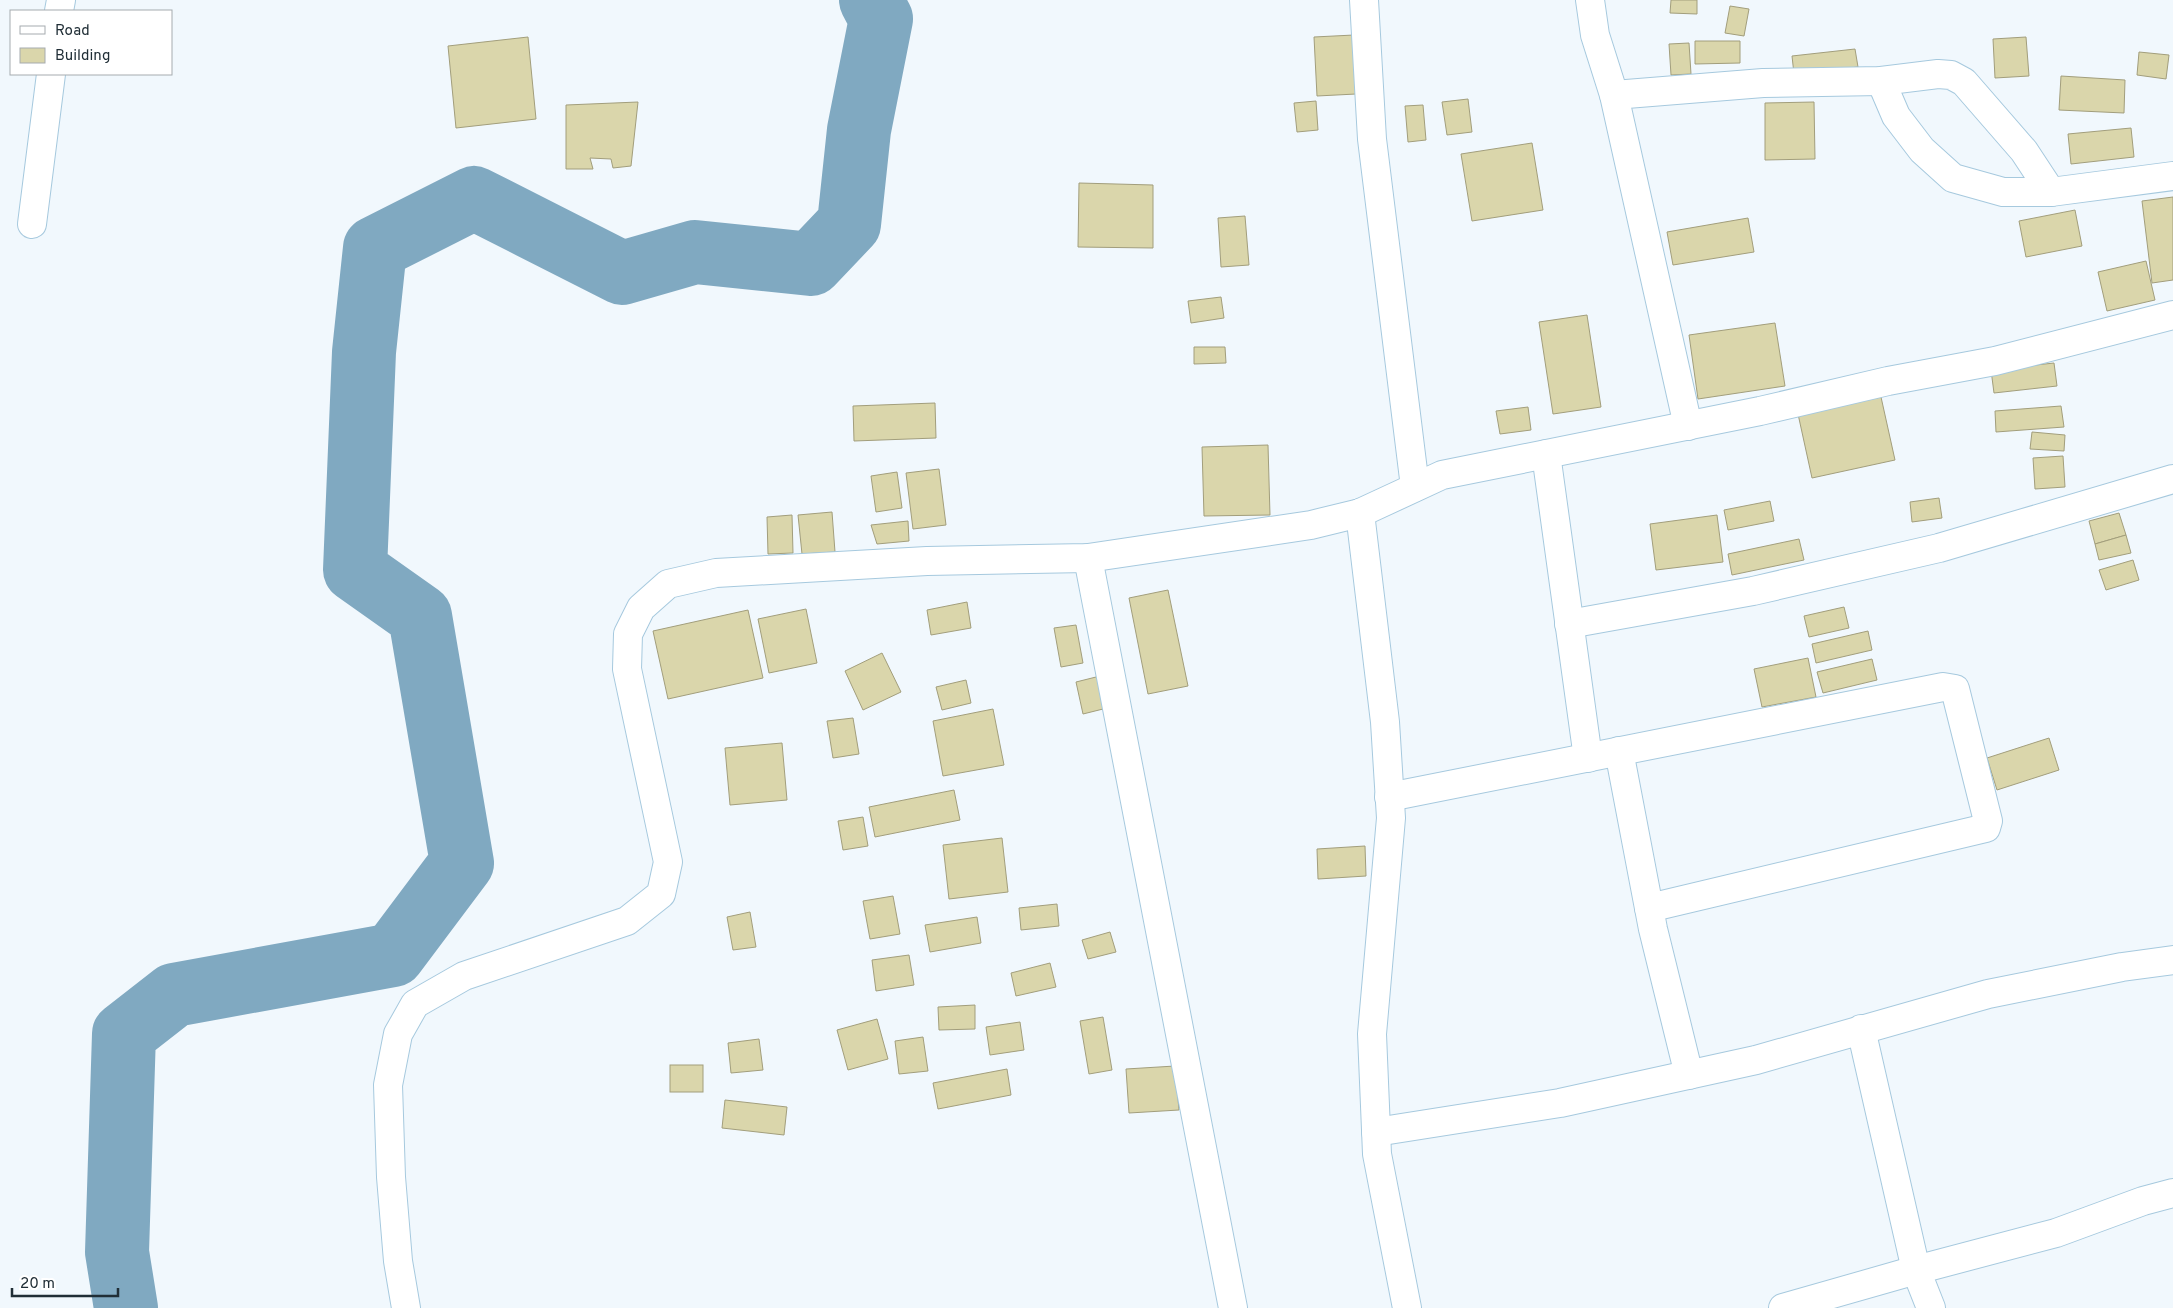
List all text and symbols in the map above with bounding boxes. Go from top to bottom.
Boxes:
legend [10,10,172,75]
text: Road [55,22,90,41]
text: Building [55,47,110,66]
scale bar [12,1266,119,1298]
text: 20 m [20,1275,55,1294]

